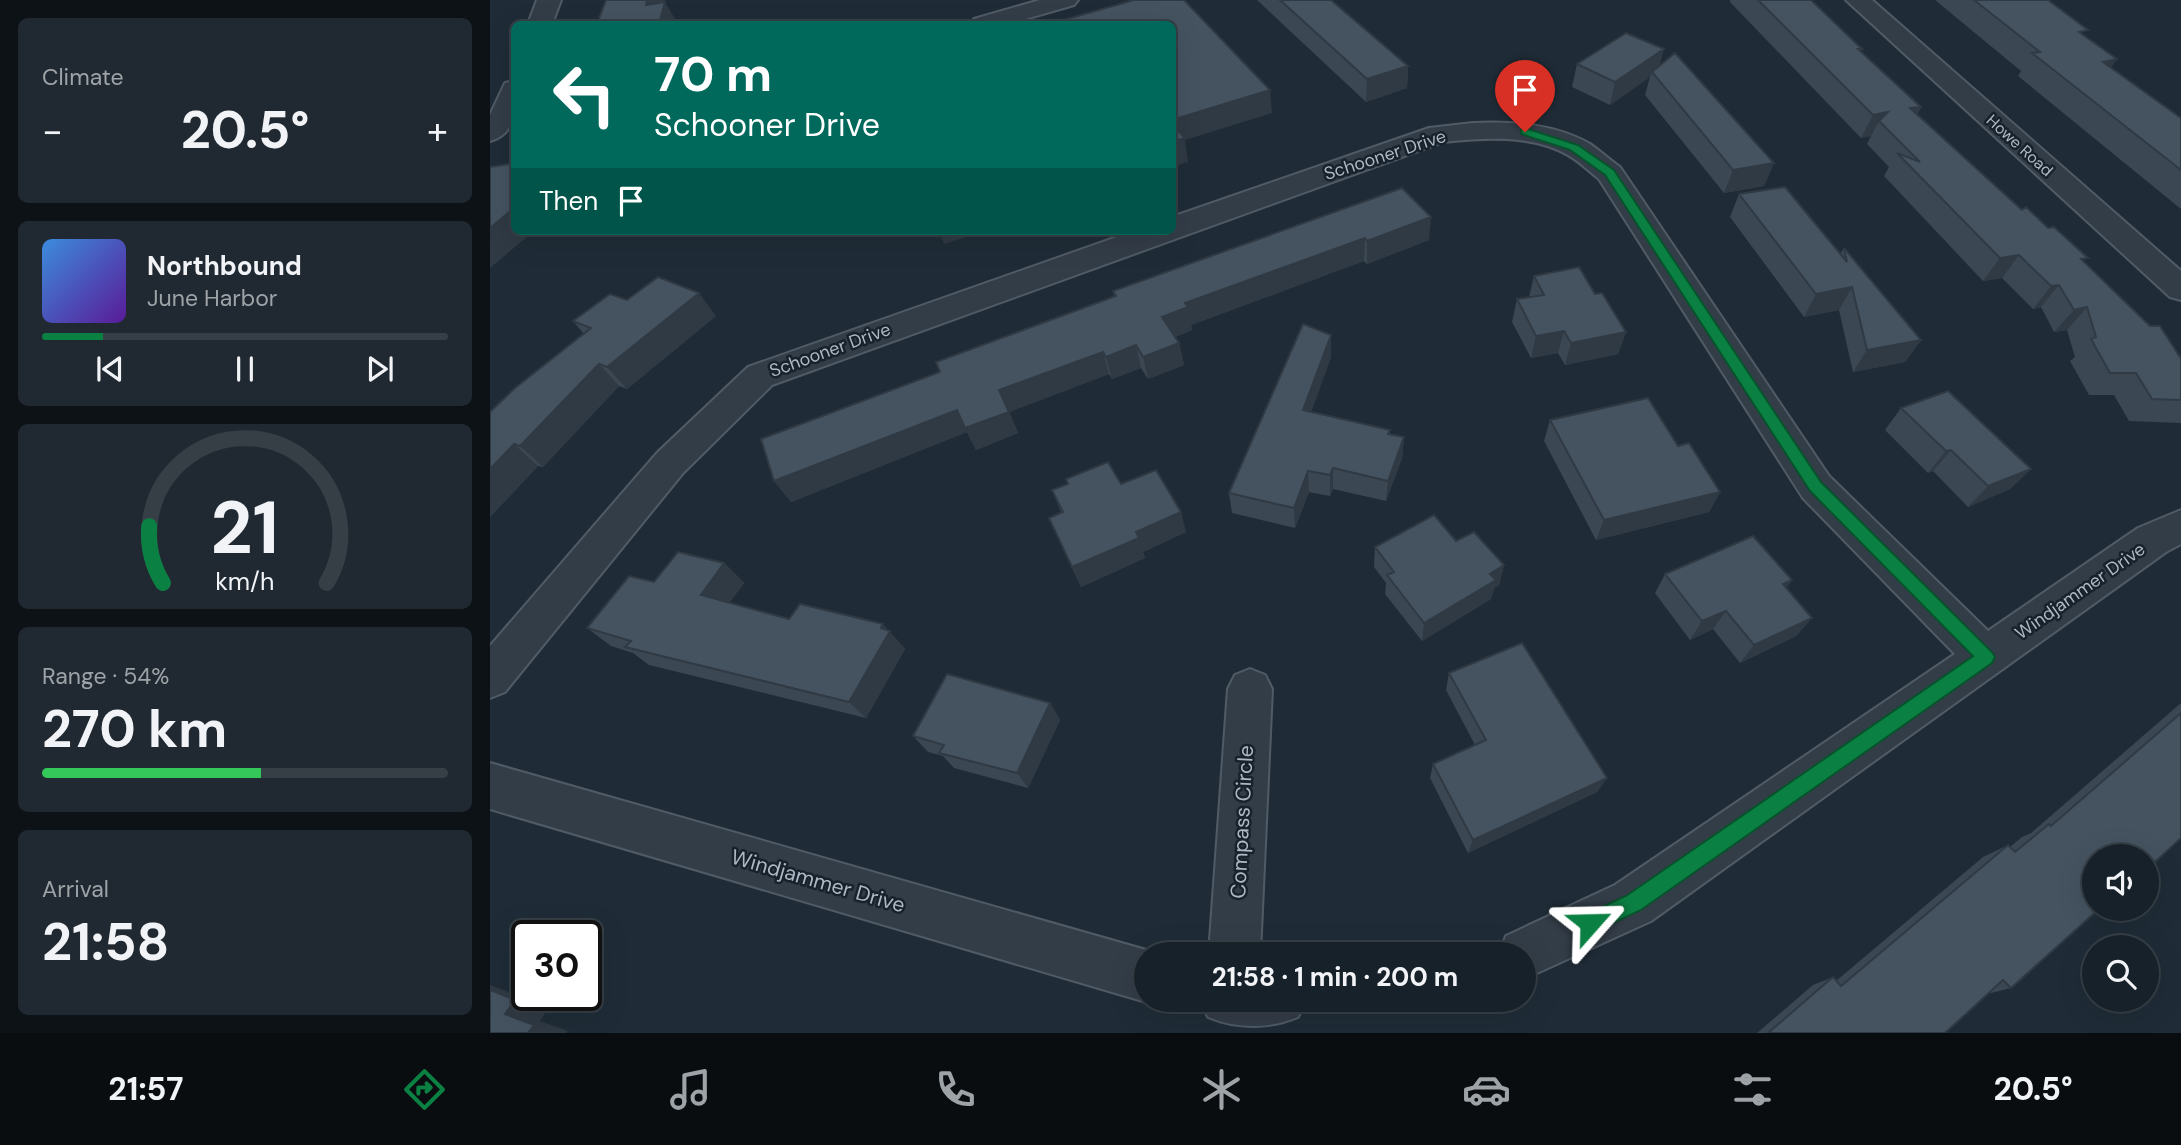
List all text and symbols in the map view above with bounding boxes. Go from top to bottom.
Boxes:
text: 70 m [654,42,772,106]
icon: left [539,49,630,140]
pin [1495,60,1555,132]
text: Climate [42,62,124,92]
icon: arrive [1506,71,1544,109]
text: 20.5° [181,96,309,164]
text: Schooner Drive [654,104,880,146]
text: − [42,106,63,156]
text: + [427,106,448,156]
street label: Howe Road [1982,110,2057,181]
street label: Schooner Drive [1321,124,1449,186]
icon: arrive [612,182,650,220]
text: Then [539,184,598,218]
text: Northbound [147,249,302,283]
text: June Harbor [147,283,277,313]
street label: Schooner Drive [766,317,894,383]
icon: previous [91,350,129,388]
icon: pause [226,350,264,388]
icon: next [361,350,399,388]
text: 21 [211,481,279,576]
street label: Windjammer Drive [2010,537,2150,645]
text: km/h [215,564,275,597]
text: Range · 54% [42,661,169,691]
text: 270 km [42,695,227,763]
street label: Compass Circle [1224,745,1260,899]
street label: Windjammer Drive [728,843,908,919]
map controls [2082,844,2159,1012]
button: sound [2082,844,2159,921]
text: Arrival [42,874,109,904]
position arrow [1553,886,1627,960]
text: 21:58 [42,908,169,976]
speed limit sign: 30 [511,920,602,1011]
button: search [2082,935,2159,1012]
text: 21:58 · 1 min · 200 m [1212,960,1458,994]
icon: directions [400,1065,449,1114]
icon: music [666,1065,715,1114]
icon: phone [931,1065,980,1114]
icon: climate [1197,1065,1246,1114]
icon: car [1462,1065,1511,1114]
icon: filters [1728,1065,1777,1114]
text: 21:57 [108,1068,183,1110]
text: 20.5° [1993,1068,2073,1110]

